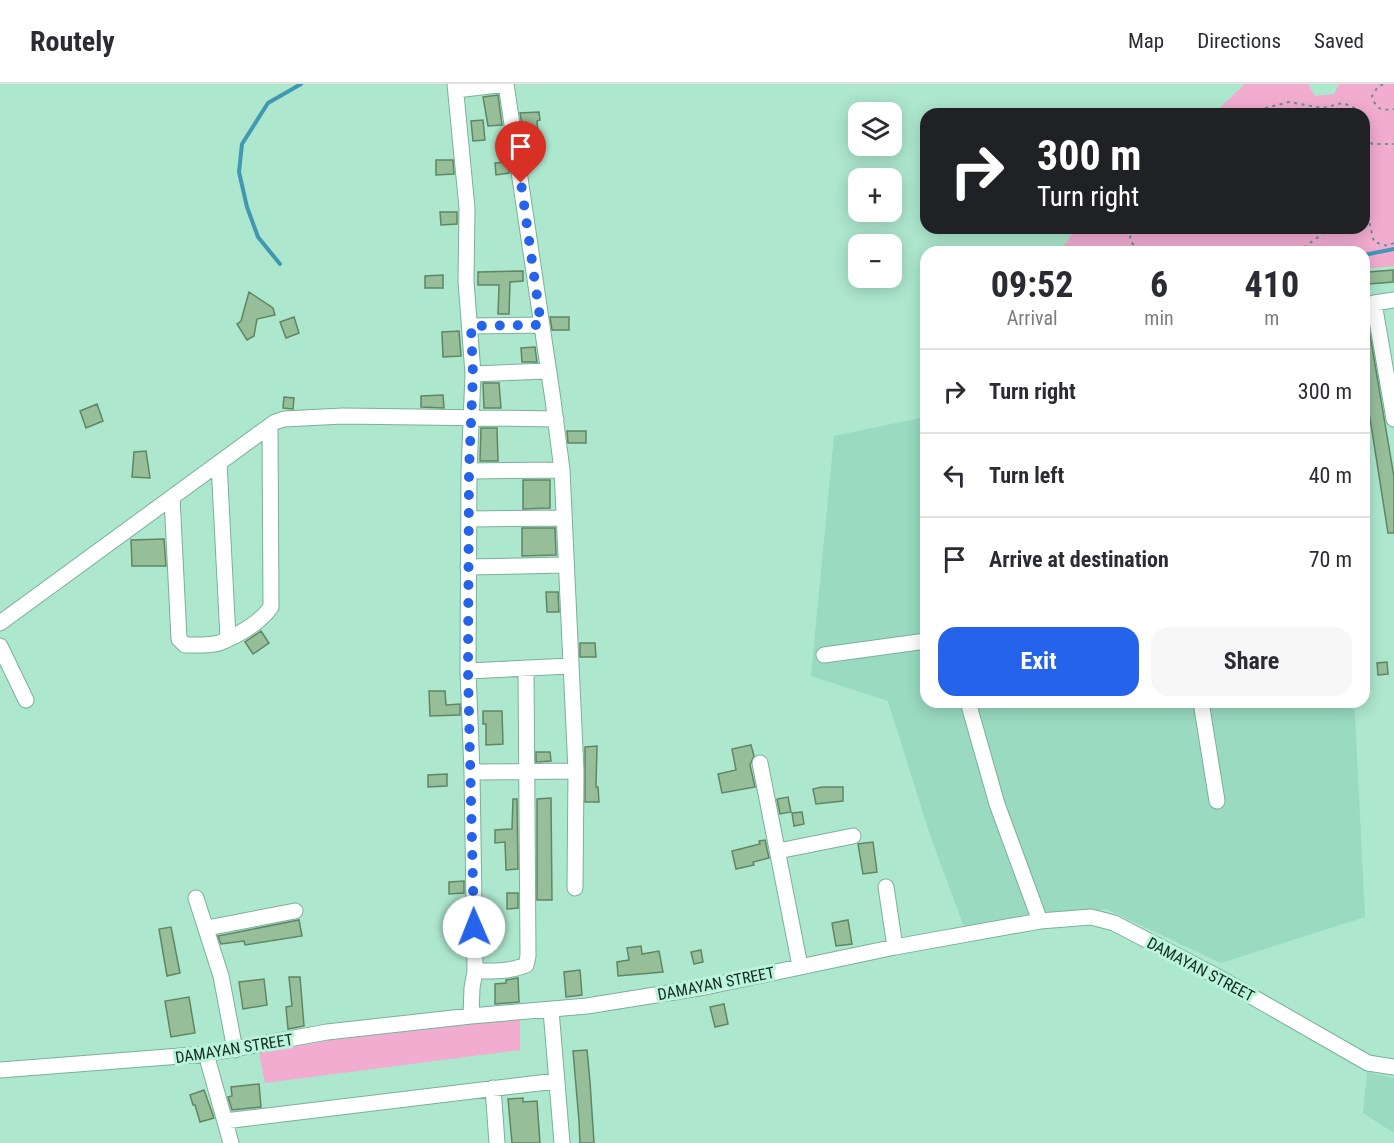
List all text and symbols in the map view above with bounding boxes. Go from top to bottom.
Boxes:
text: Routely [30,25,115,58]
text: Map [1128,29,1164,53]
text: Directions [1197,29,1281,53]
text: Saved [1314,29,1364,53]
map controls [848,102,902,288]
button: layers [848,102,902,156]
pin [495,121,546,183]
icon: arrive [504,130,537,163]
text: 300 m [1037,131,1142,180]
icon: right [938,132,1016,210]
button: + [848,168,902,222]
text: Turn right [1037,181,1139,213]
button: − [848,234,902,288]
text: 09:52 [991,264,1073,306]
text: 6 [1150,264,1168,306]
text: 410 [1245,264,1299,306]
text: Arrival [1007,306,1058,330]
text: min [1144,306,1174,330]
text: m [1264,306,1279,330]
icon: right [938,375,971,408]
text: Turn right [989,379,1076,404]
text: 300 m [1298,379,1352,404]
icon: left [938,459,971,492]
text: Turn left [989,463,1064,488]
text: 40 m [1309,463,1352,488]
icon: arrive [938,543,971,576]
text: Arrive at destination [989,547,1169,572]
text: 70 m [1309,547,1352,572]
button: Exit [938,627,1139,696]
button: Share [1151,627,1352,696]
position arrow [442,895,506,959]
street label: DAMAYAN STREET [1144,933,1258,1006]
street label: DAMAYAN STREET [656,963,776,1004]
street label: DAMAYAN STREET [174,1030,294,1067]

